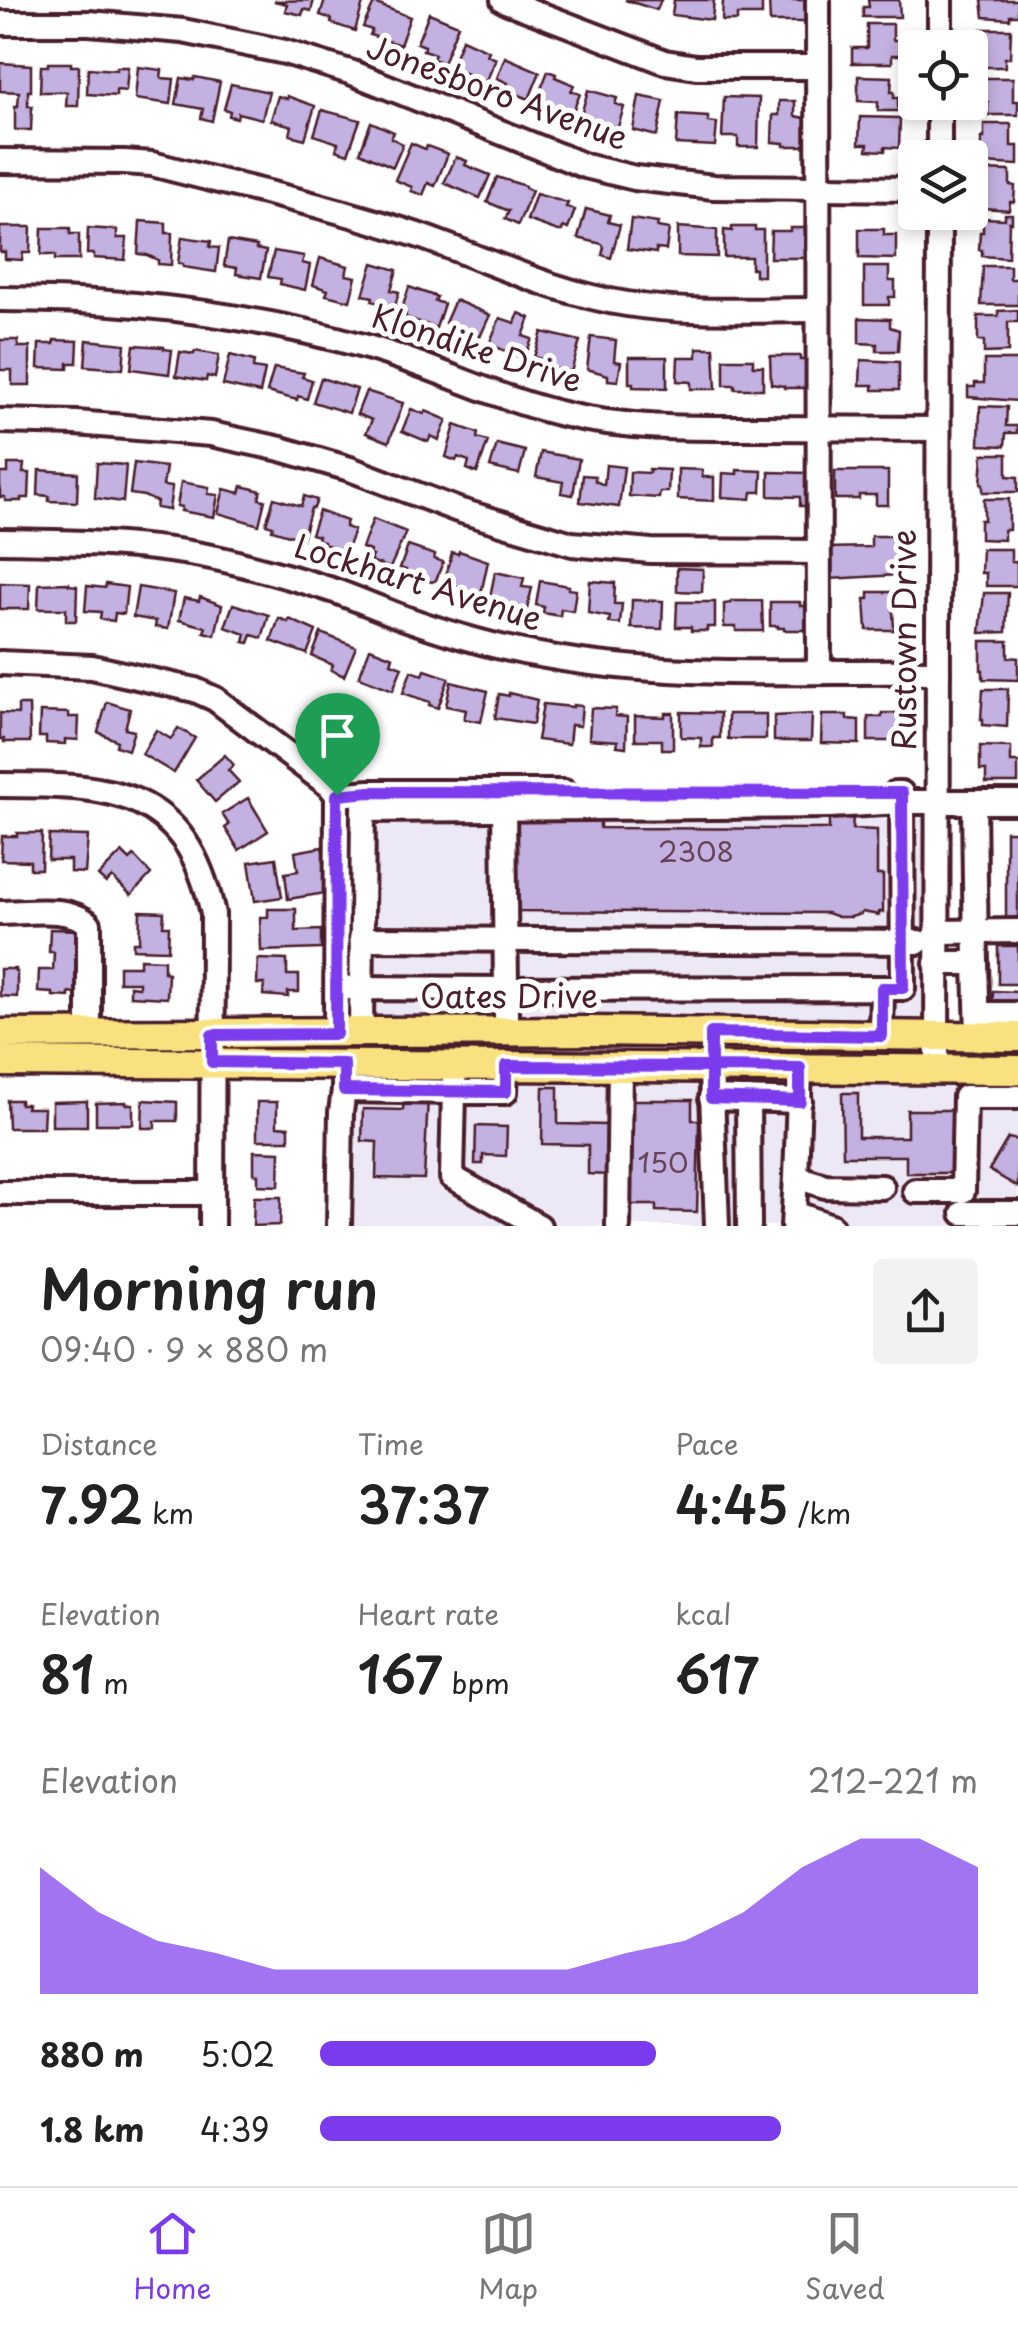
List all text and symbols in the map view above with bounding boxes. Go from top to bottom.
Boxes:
street label: Jonesboro Avenue [360,22,635,161]
map controls [898,30,988,230]
button: locate [898,30,988,120]
button: layers [898,140,988,230]
street label: Klondike Drive [366,290,589,404]
street label: Lockhart Avenue [289,521,548,642]
street label: Rustown Drive [879,529,927,751]
pin [295,693,380,796]
icon: arrive [310,708,365,763]
house number: 2308 [658,829,734,872]
street label: Oates Drive [420,971,598,1019]
house number: 150 [638,1140,688,1183]
text: Morning run [40,1246,378,1329]
button: share [873,1259,978,1364]
text: 09:40 · 9 × 880 m [40,1325,328,1373]
text: Distance [40,1422,158,1465]
text: Time [358,1422,424,1465]
text: Pace [675,1422,739,1465]
text: 7.92 [40,1465,143,1541]
text: 37:37 [358,1465,489,1541]
text: 4:45 [675,1465,789,1541]
text: km [143,1491,194,1534]
text: /km [789,1491,851,1534]
text: Elevation [40,1592,161,1635]
text: Heart rate [358,1592,499,1635]
text: kcal [675,1592,731,1635]
text: 81 [40,1635,94,1711]
text: 167 [358,1635,443,1711]
text: 617 [675,1635,759,1711]
text: m [94,1661,129,1704]
text: bpm [443,1661,510,1704]
text: Elevation [40,1756,178,1804]
text: 212–221 m [808,1756,978,1804]
text: 880 m [40,2030,144,2078]
text: 5:02 [200,2030,275,2078]
text: 1.8 km [40,2105,144,2153]
text: 4:39 [200,2105,269,2153]
tab: Home [133,2206,211,2309]
tab: Map [478,2206,538,2309]
tab: Saved [805,2206,885,2309]

